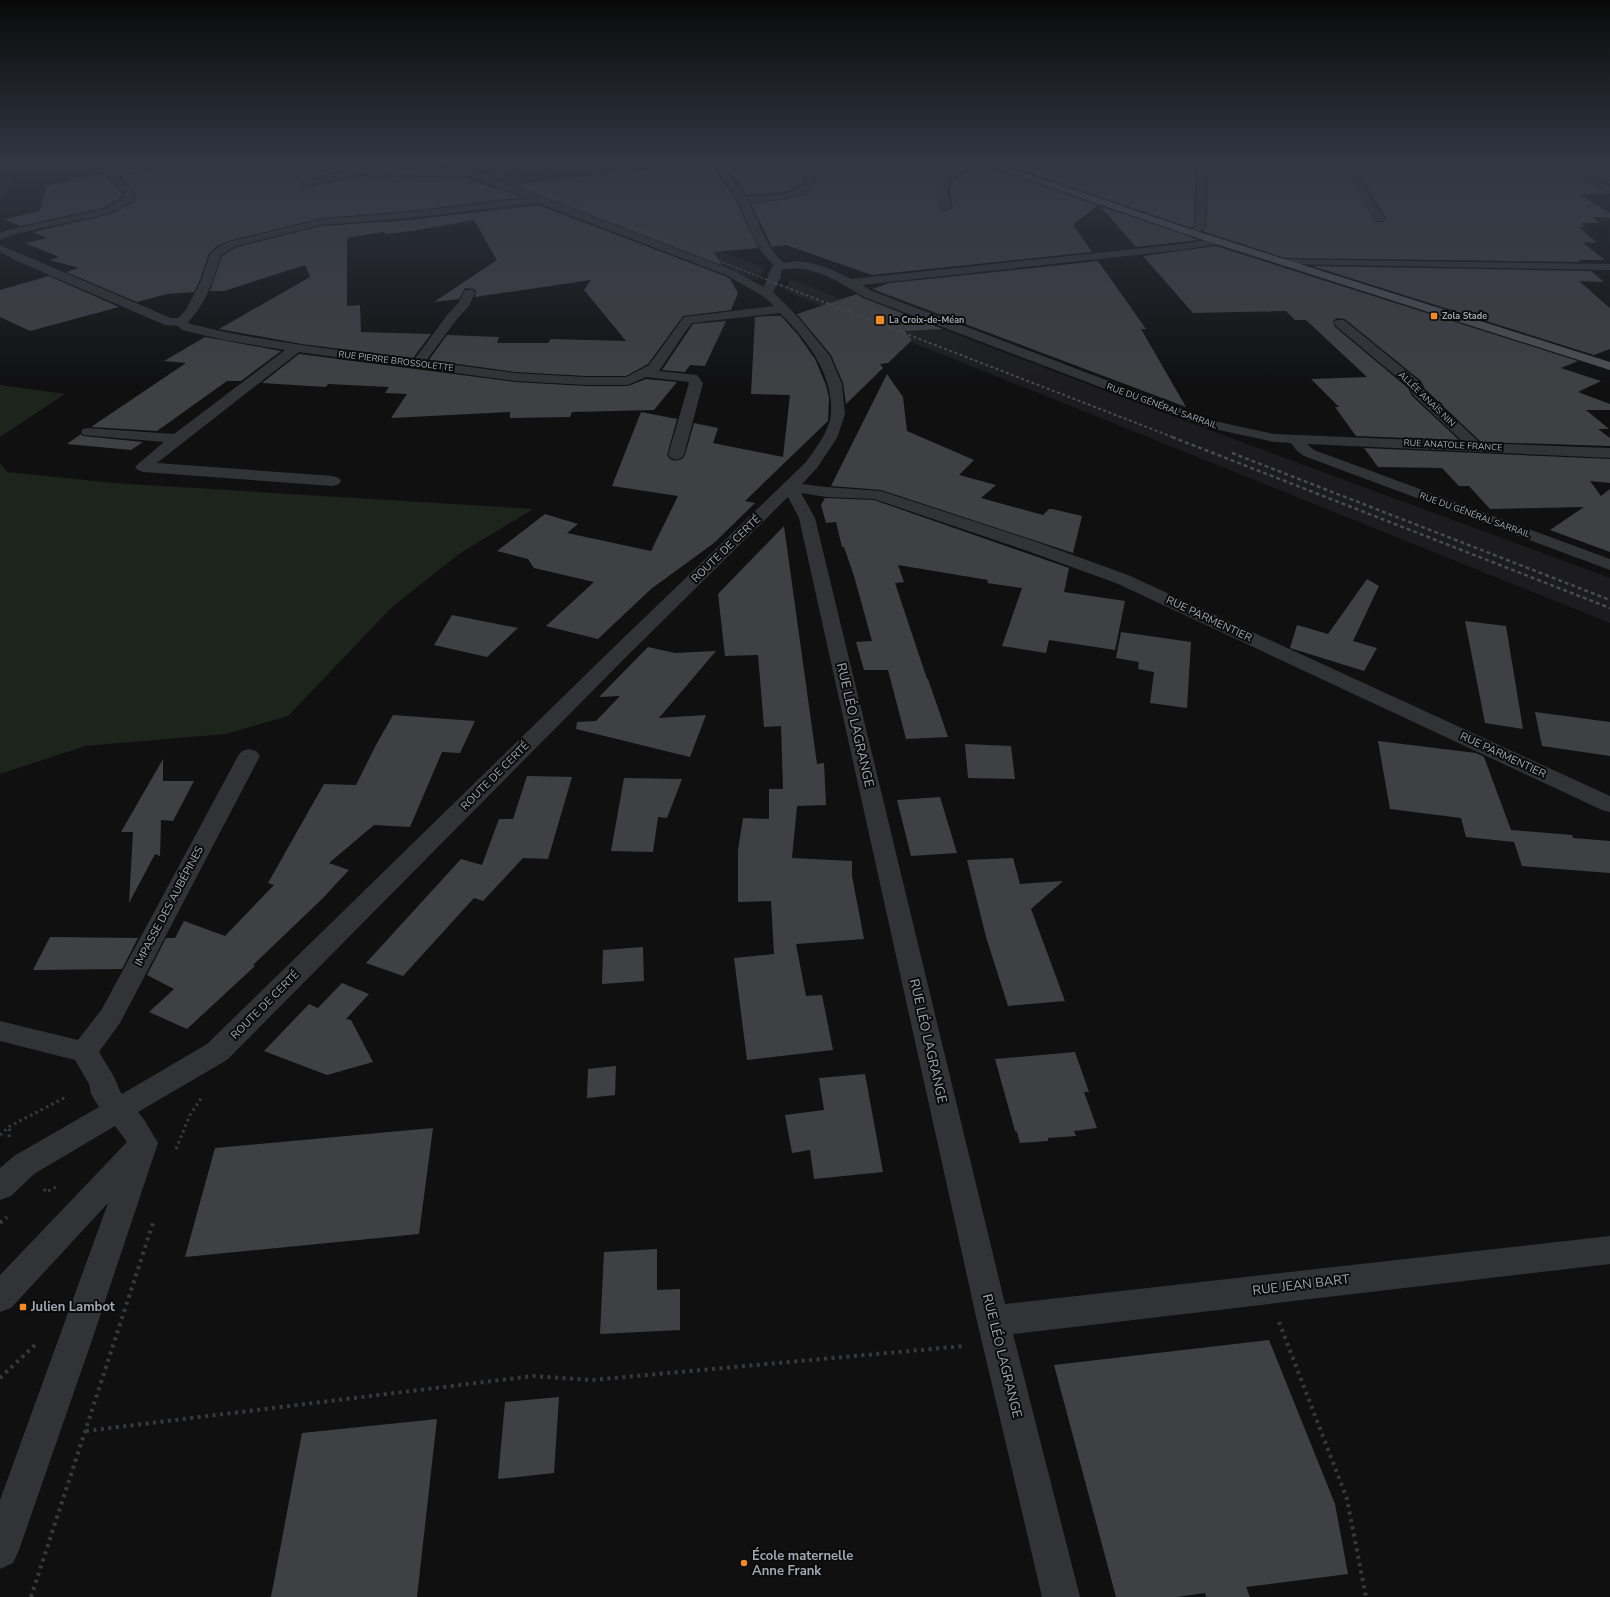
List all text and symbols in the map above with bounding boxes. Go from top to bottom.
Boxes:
place label: Zola Stade [1442,310,1487,322]
marker: Zola Stade [1429,311,1439,321]
marker: La Croix-de-Méan [874,314,886,326]
place label: La Croix-de-Méan [889,314,964,326]
street label: RUE PIERRE BROSSOLETTE [338,348,454,374]
street label: ALLÉE ANAÏS NIN [1396,368,1459,429]
street label: RUE DU GÉNÉRAL SARRAIL [1105,379,1219,432]
street label: RUE ANATOLE FRANCE [1403,436,1503,454]
street label: RUE DU GÉNÉRAL SARRAIL [1418,488,1532,541]
street label: ROUTE DE CERTÉ [687,511,764,586]
street label: RUE PARMENTIER [1164,592,1255,646]
street label: RUE LÉO LAGRANGE [832,661,879,789]
street label: RUE PARMENTIER [1458,728,1549,782]
street label: ROUTE DE CERTÉ [457,738,532,813]
street label: IMPASSE DES AUBÉPINES [130,843,207,969]
street label: ROUTE DE CERTÉ [227,967,302,1042]
street label: RUE LÉO LAGRANGE [905,977,952,1105]
street label: RUE JEAN BART [1251,1270,1351,1300]
street label: RUE LÉO LAGRANGE [978,1292,1027,1420]
place label: Julien Lambot [30,1298,116,1316]
marker: Julien Lambot [18,1302,28,1312]
place label: École maternelle Anne Frank [752,1547,853,1580]
marker: École maternelle Anne Frank [739,1558,749,1568]

